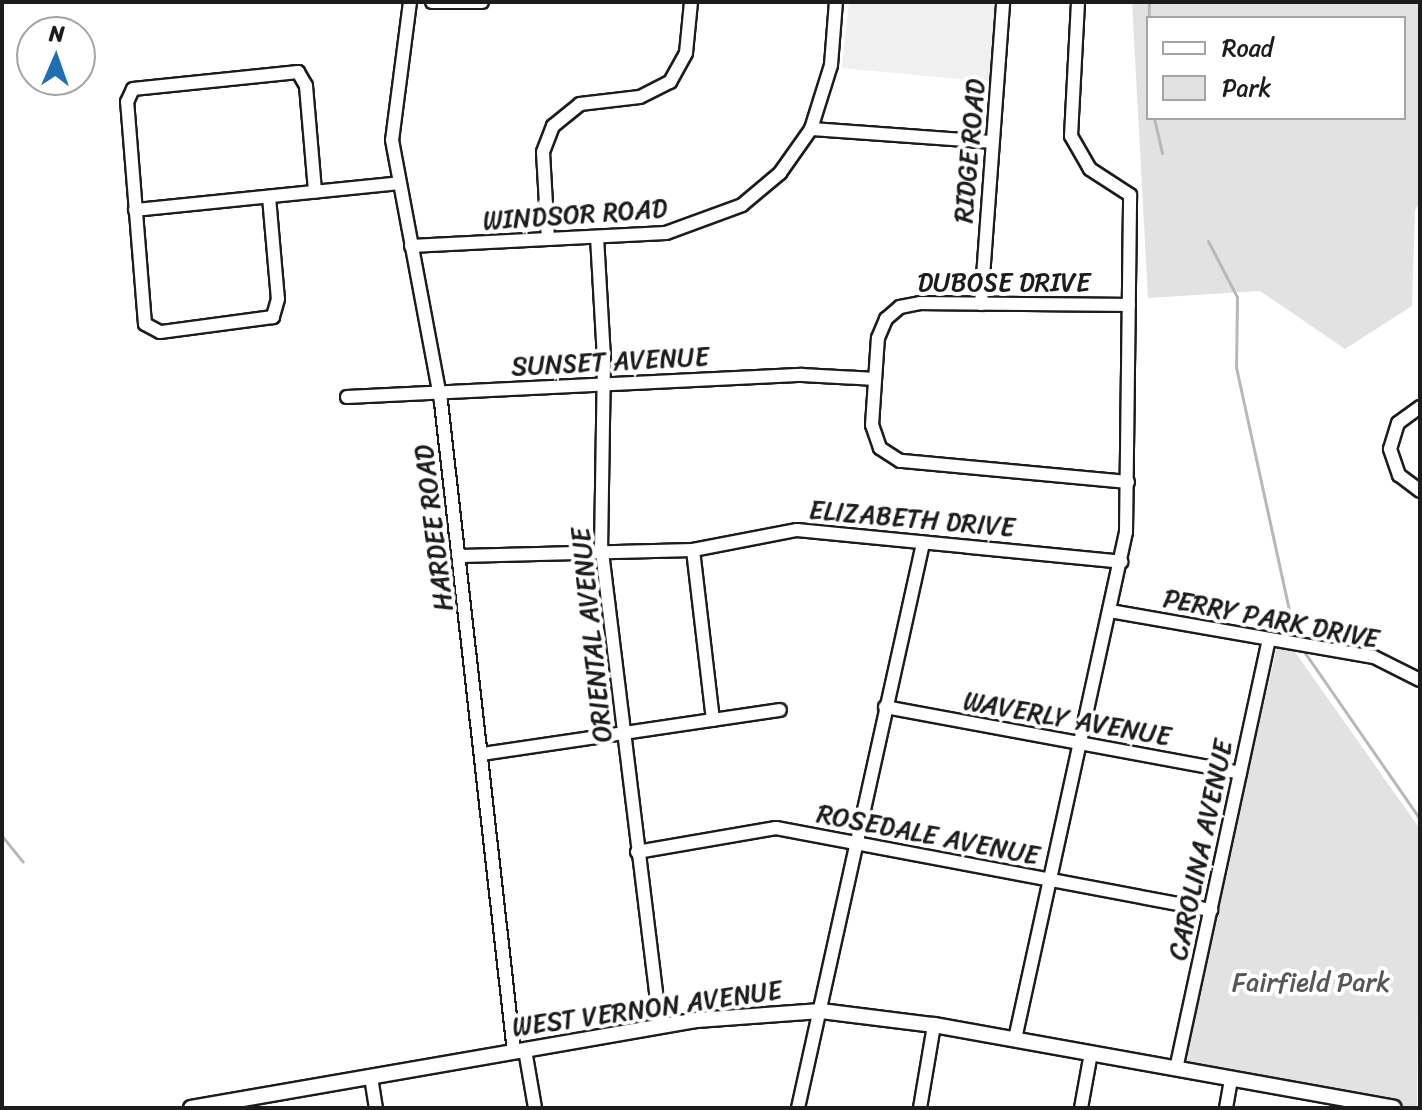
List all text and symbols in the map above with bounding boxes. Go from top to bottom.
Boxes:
text: N [48,14,65,53]
north arrow [16,16,96,96]
legend [1146,16,1406,120]
text: Road [1222,27,1273,69]
text: Park [1222,67,1271,109]
street label: RIDGE ROAD [948,78,992,224]
street label: WINDSOR ROAD [482,193,668,237]
street label: DUBOSE DRIVE [918,267,1090,299]
street label: SUNSET AVENUE [511,341,709,383]
street label: HARDEE ROAD [408,443,460,613]
street label: ELIZABETH DRIVE [807,494,1017,544]
street label: ORIENTAL AVENUE [565,526,619,744]
street label: PERRY PARK DRIVE [1159,583,1383,655]
street label: WAVERLY AVENUE [961,685,1173,753]
street label: CAROLINA AVENUE [1162,737,1240,963]
street label: ROSEDALE AVENUE [815,798,1041,872]
park label: Fairfield Park [1232,967,1390,999]
street label: WEST VERNON AVENUE [511,975,783,1043]

